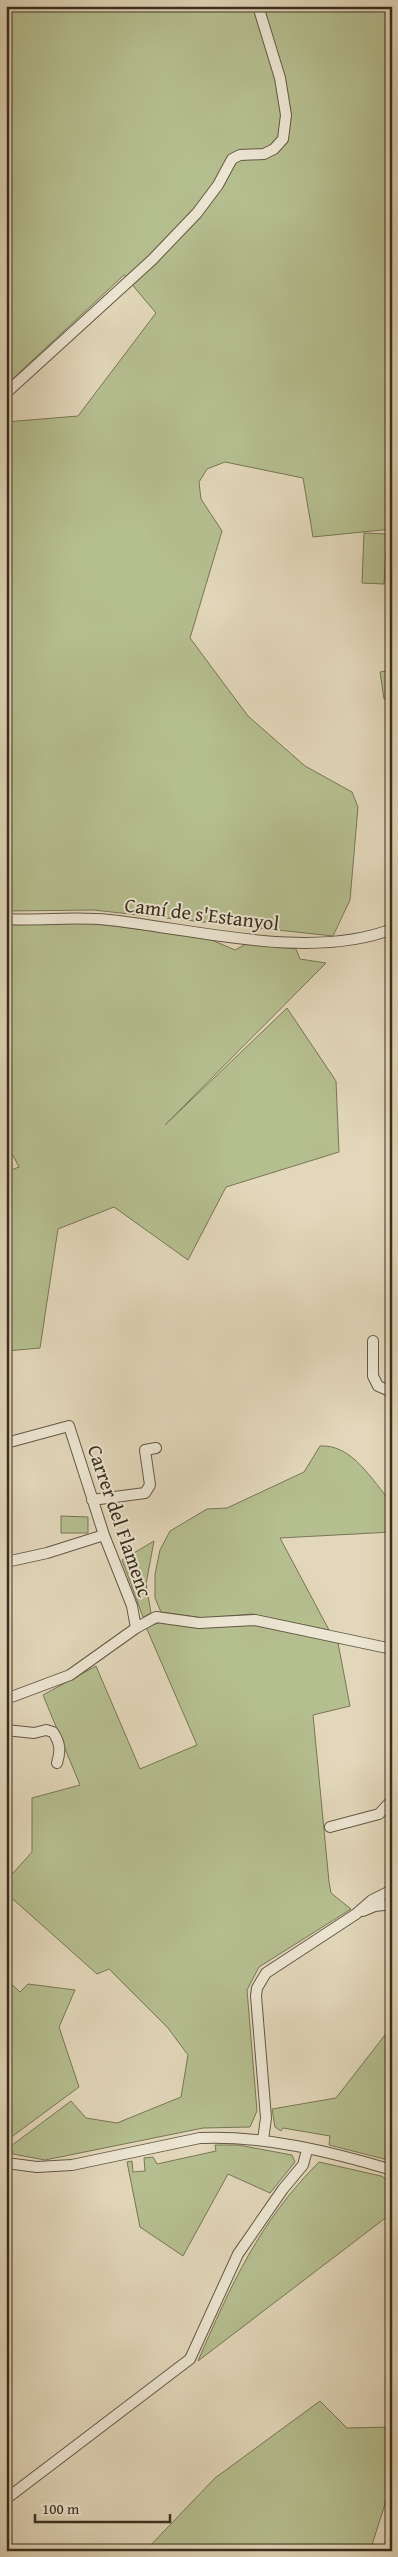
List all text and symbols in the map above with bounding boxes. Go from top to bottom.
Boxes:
street label: Camí de s'Estanyol [123,890,281,937]
street label: Carrer del Flamenc [81,1441,160,1601]
scale bar [35,2492,170,2524]
text: 100 m [42,2498,80,2519]

